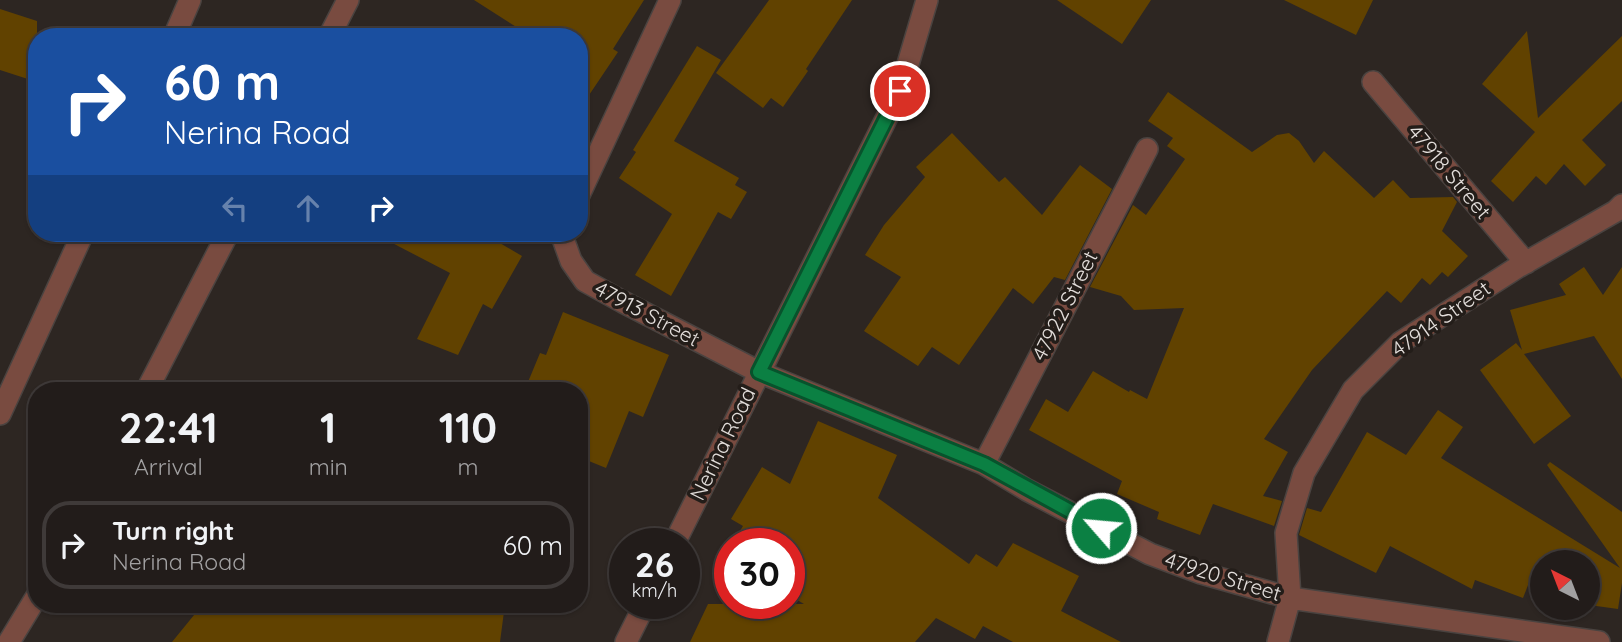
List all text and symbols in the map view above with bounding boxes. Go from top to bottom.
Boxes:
text: 60 m [164,51,280,112]
icon: right [49,56,140,147]
pin [870,61,930,121]
icon: arrive [881,72,919,110]
text: Nerina Road [164,112,351,152]
street label: 47918 Street [1403,119,1497,224]
icon: left [216,189,254,227]
icon: ahead [289,189,327,227]
icon: right [362,189,400,227]
street label: 47922 Street [1025,246,1103,365]
street label: 47913 Street [591,275,704,352]
street label: 47914 Street [1386,275,1495,362]
street label: Nerina Road [684,383,761,504]
text: 22:41 [119,401,218,454]
text: 1 [320,401,336,454]
text: 110 [439,401,497,454]
text: Arrival [134,452,203,481]
text: min [309,452,348,481]
text: m [457,452,478,481]
position arrow [1064,491,1138,565]
text: Turn right [112,514,234,547]
icon: right [53,526,91,564]
speed limit sign: 30 [714,528,805,619]
text: 60 m [503,529,563,562]
text: 26 [635,542,674,586]
street label: 47920 Street [1162,546,1285,606]
text: Nerina Road [112,547,246,576]
north arrow [1530,550,1600,620]
map controls [1530,550,1600,620]
text: km/h [632,579,677,602]

